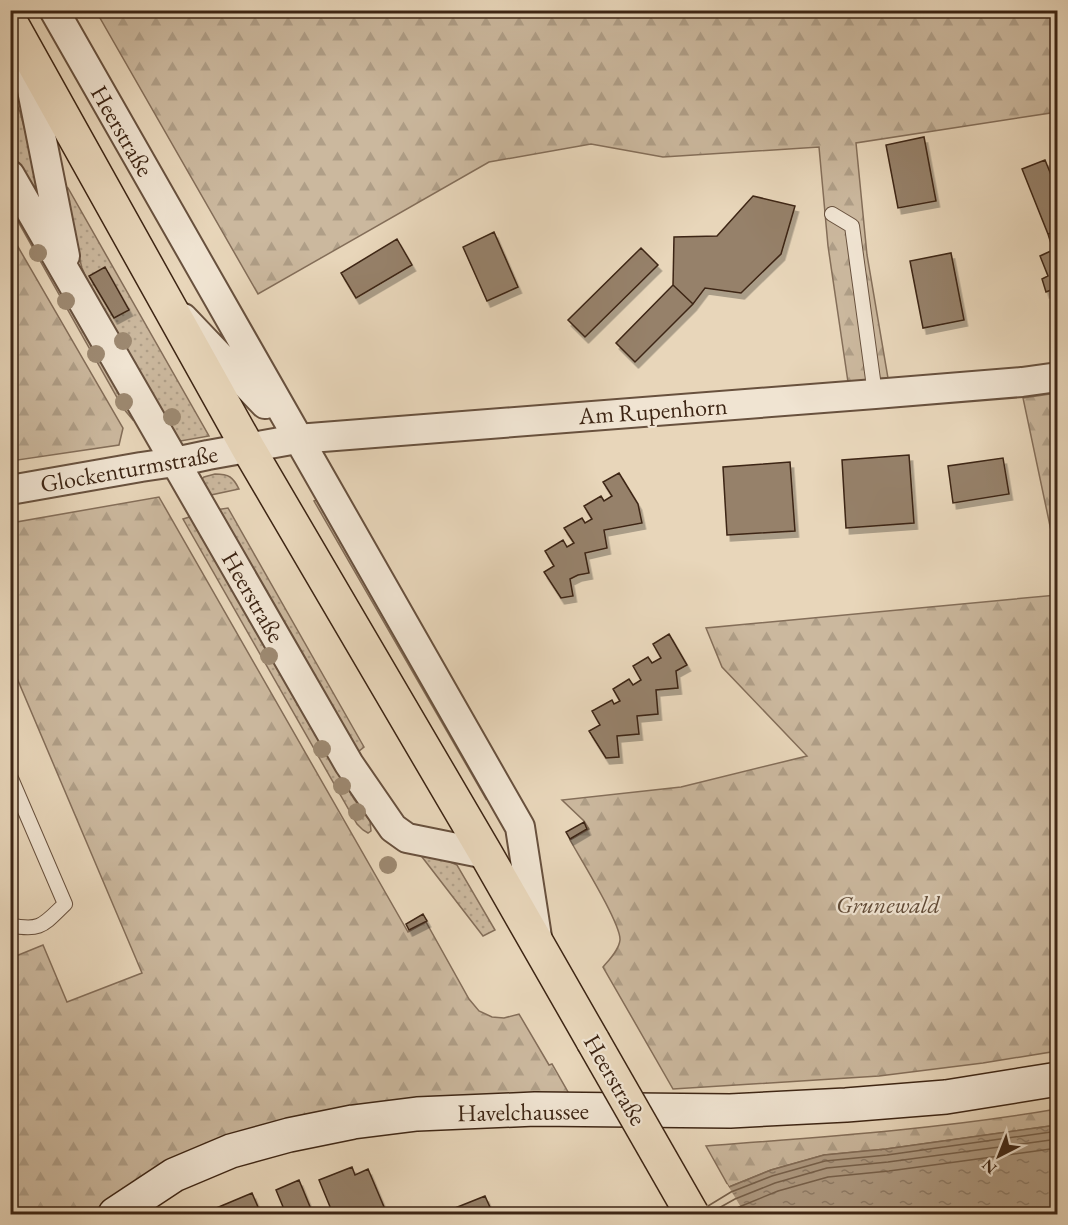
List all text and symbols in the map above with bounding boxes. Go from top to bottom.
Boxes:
street label: Heerstraße [84,80,161,182]
street label: Am Rupenhorn [576,390,729,431]
street label: Glockenturmstraße [38,438,220,499]
street label: Heerstraße [215,546,292,648]
park label: Grunewald [836,889,941,920]
street label: Heerstraße [577,1029,654,1131]
street label: Havelchaussee [457,1095,589,1128]
north arrow [969,1126,1029,1186]
text: N [977,1155,1001,1179]

